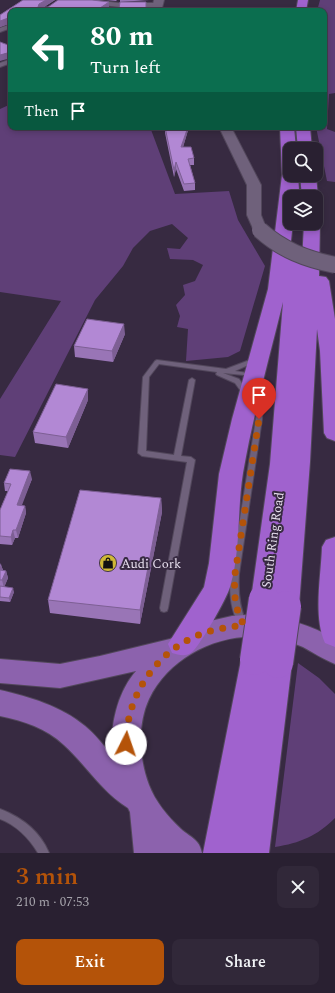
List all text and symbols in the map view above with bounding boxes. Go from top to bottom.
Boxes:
text: 80 m [90,15,154,58]
icon: left [24,24,76,76]
text: Turn left [90,54,161,81]
text: Then [24,100,59,123]
icon: arrive [67,100,89,122]
map controls [283,142,323,230]
button: search [283,142,323,182]
button: layers [283,190,323,230]
pin [242,378,276,419]
icon: arrive [248,384,270,406]
street label: South Ring Road [256,491,290,589]
shop icon: Audi Cork [98,553,118,573]
place label: Audi Cork [121,554,181,574]
position arrow [105,723,147,765]
text: 3 min [16,859,78,895]
button: close [277,866,319,908]
text: 210 m · 07:53 [16,892,89,912]
button: Exit [16,939,164,985]
button: Share [172,939,319,985]

